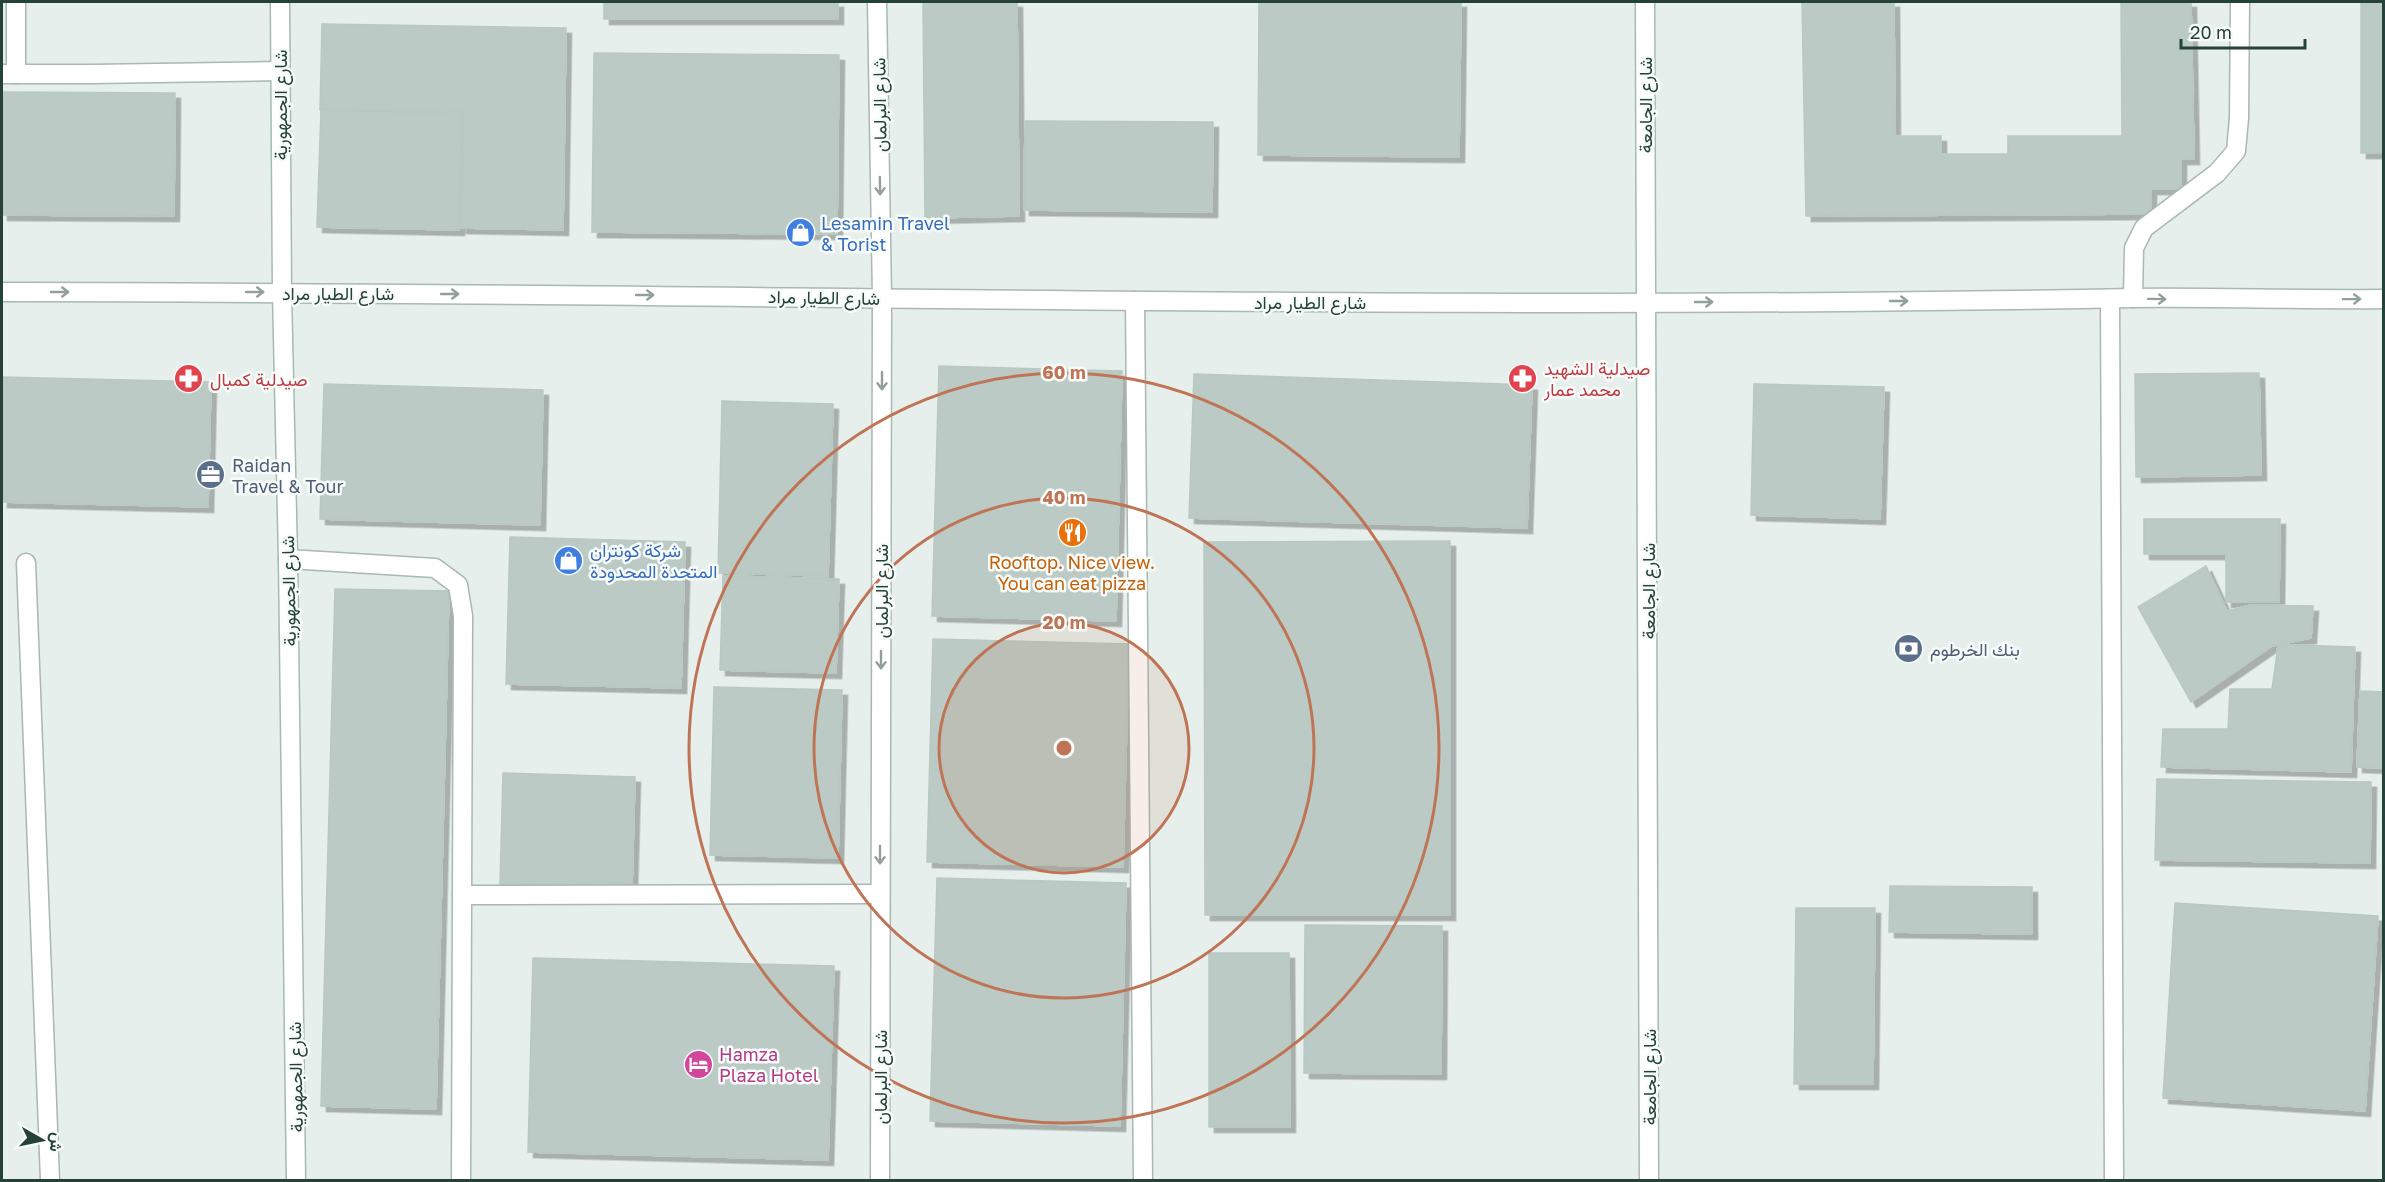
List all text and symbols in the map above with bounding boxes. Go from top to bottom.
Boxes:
scale bar [2181,12,2306,50]
text: 20 m [2190,21,2232,43]
street label: شارع الجمهورية [269,50,293,160]
street label: شارع الجامعة [1634,57,1658,153]
street label: شارع البرلمان [867,58,893,152]
one-way arrow [874,175,886,195]
place label: Lesamin Travel & Torist [821,212,950,255]
shop icon: Lesamin Travel & Torist [784,217,816,249]
street label: شارع الطيار مراد [282,282,394,306]
street label: شارع الطيار مراد [768,285,880,311]
one-way arrow [49,286,69,298]
one-way arrow [244,286,264,298]
one-way arrow [439,288,459,300]
one-way arrow [634,289,654,301]
street label: شارع الطيار مراد [1254,291,1366,315]
one-way arrow [2147,293,2167,305]
one-way arrow [2342,293,2362,305]
one-way arrow [1889,295,1909,307]
one-way arrow [1694,296,1714,308]
place label: صيدلية الشهيد محمد عمار [1543,357,1650,401]
text: 60 m [1042,361,1086,383]
pharmacy icon: صيدلية الشهيد محمد عمار [1507,362,1539,394]
pharmacy icon: صيدلية كمبال [173,363,205,395]
place label: صيدلية كمبال [210,368,307,391]
one-way arrow [876,370,887,390]
place label: Raidan Travel & Tour [232,454,343,497]
office icon: Raidan Travel & Tour [195,459,227,491]
text: 40 m [1042,486,1086,508]
restaurant icon: Rooftop. Nice view. You can eat pizza [1056,517,1088,549]
street label: شارع الجمهورية [276,535,302,647]
place label: شركة كونتران المتحدة المحدودة [590,539,717,583]
street label: شارع الجامعة [1637,543,1661,639]
shop icon: شركة كونتران المتحدة المحدودة [553,544,585,576]
street label: شارع البرلمان [870,544,894,638]
place label: Rooftop. Nice view. You can eat pizza [989,551,1155,594]
text: 20 m [1043,611,1085,633]
bank icon: بنك الخرطوم [1893,633,1925,665]
place label: بنك الخرطوم [1930,638,2020,662]
one-way arrow [875,649,887,669]
centre of rings [1054,738,1074,758]
one-way arrow [874,844,886,864]
street label: شارع الجمهورية [283,1021,309,1133]
street label: شارع الجامعة [1638,1029,1662,1125]
street label: شارع البرلمان [869,1030,893,1124]
place label: Hamza Plaza Hotel [719,1043,819,1086]
hotel icon: Hamza Plaza Hotel [682,1048,714,1080]
north arrow [12,1110,72,1170]
text: ش [45,1131,68,1153]

